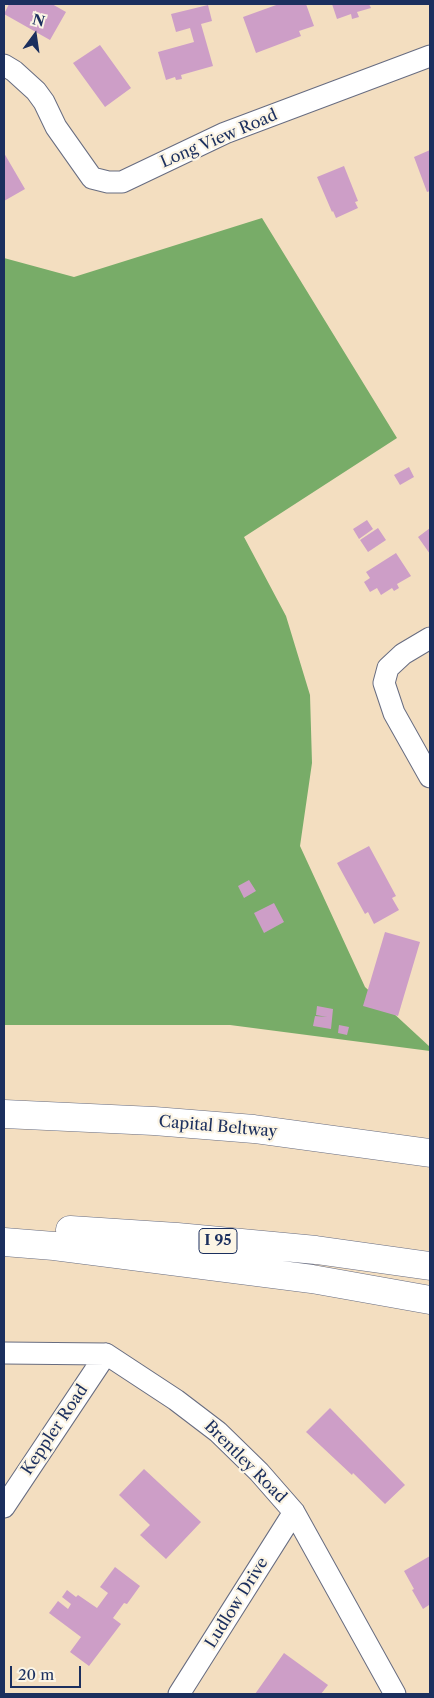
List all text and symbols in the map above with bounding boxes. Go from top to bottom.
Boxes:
north arrow [10,10,60,60]
text: N [31,10,47,31]
street label: Long View Road [158,106,280,172]
street label: Capital Beltway [158,1112,278,1142]
road number: I 95 [199,1228,237,1254]
street label: Keppler Road [18,1381,92,1479]
street label: Brentley Road [200,1417,290,1507]
street label: Ludlow Drive [201,1554,273,1652]
scale bar [12,1656,84,1688]
text: 20 m [18,1665,54,1684]

